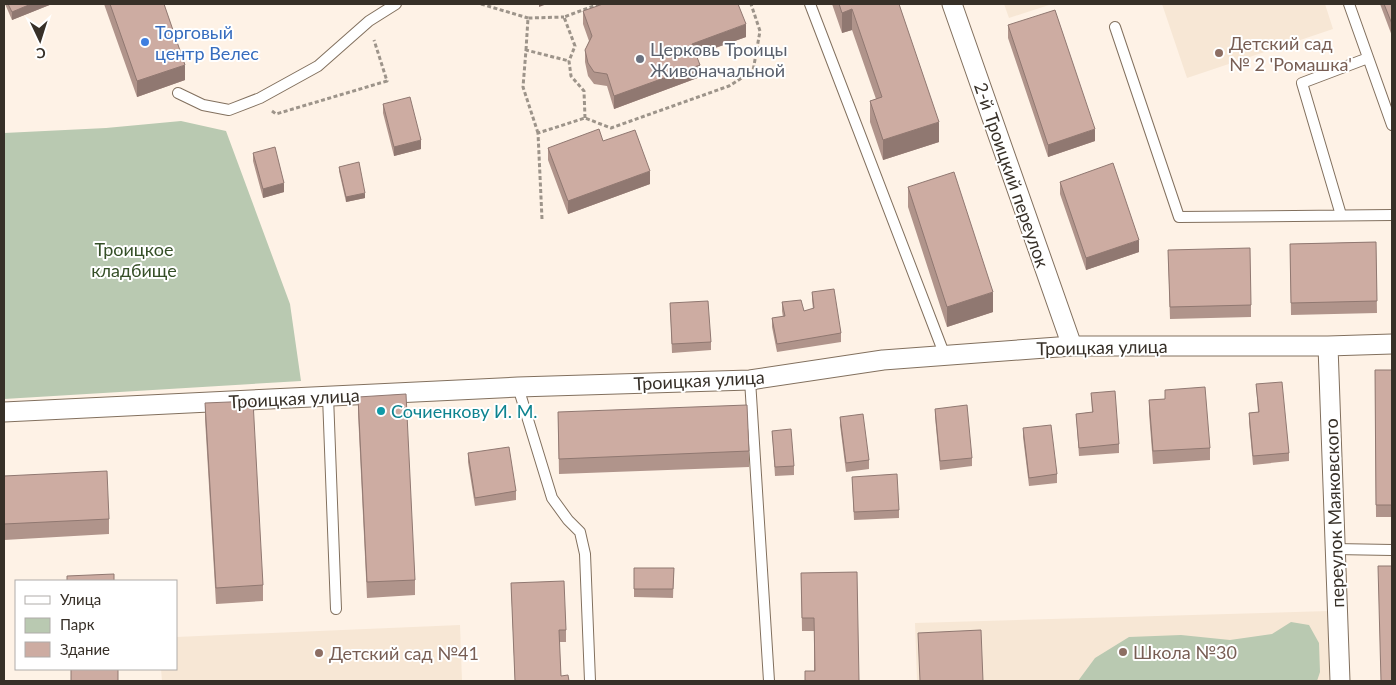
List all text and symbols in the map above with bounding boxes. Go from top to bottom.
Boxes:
north arrow [15,15,65,65]
place label: Торговый центр Велес [155,21,259,64]
place label: Детский сад № 2 'Ромашка' [1229,32,1352,75]
marker: Торговый центр Велес [139,36,151,48]
place label: Церковь Троицы Живоначальной [650,38,788,81]
text: С [35,45,46,62]
marker: Детский сад № 2 'Ромашка' [1213,47,1225,59]
marker: Церковь Троицы Живоначальной [634,53,646,65]
street label: 2-й Троицкий переулок [970,80,1054,271]
park label: Троицкое кладбище [91,238,177,281]
street label: Троицкая улица [1036,335,1168,359]
street label: Троицкая улица [633,366,765,394]
street label: Троицкая улица [228,384,360,412]
place label: Сочиенкову И. М. [391,400,538,422]
marker: Сочиенкову И. М. [375,405,387,417]
street label: переулок Маяковского [1320,418,1348,608]
legend [15,580,178,670]
text: Улица [60,590,101,608]
text: Парк [60,615,95,633]
text: Здание [60,640,110,658]
place label: Школа №30 [1133,641,1237,663]
place label: Детский сад №41 [329,642,479,664]
marker: Школа №30 [1117,646,1129,658]
marker: Детский сад №41 [313,647,325,659]

